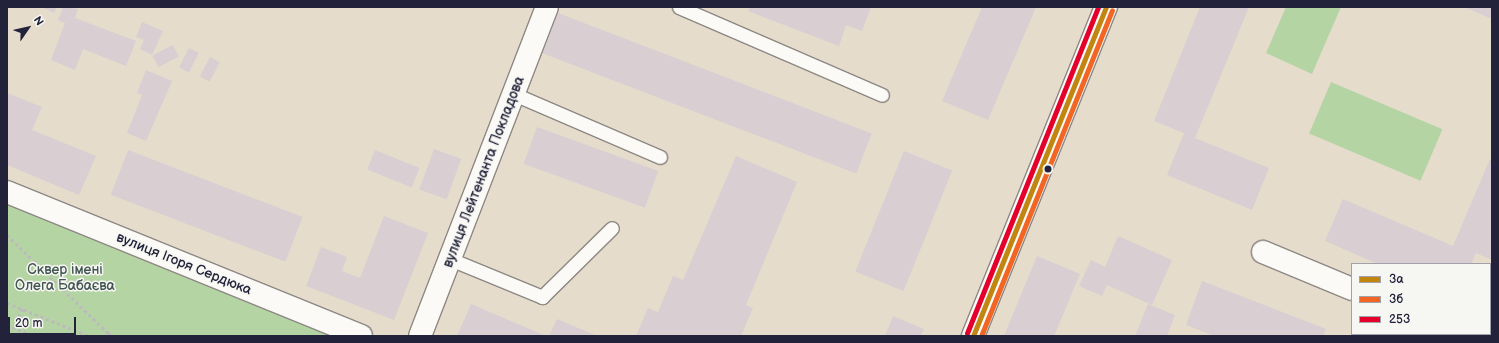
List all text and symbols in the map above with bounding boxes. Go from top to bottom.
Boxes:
north arrow [8,8,48,48]
text: N [31,14,46,28]
street label: вулиця Лейтенанта Покладова [440,74,528,270]
unlabelled marker [1043,164,1053,174]
street label: вулиця Ігоря Сердюка [114,229,254,299]
park label: Сквер імені Олега Бабаєва [15,262,115,294]
legend [1351,263,1491,335]
text: 3а [1389,272,1403,287]
text: 3б [1389,292,1403,307]
scale bar [10,309,78,335]
text: 253 [1389,312,1410,327]
text: 20 m [15,316,42,331]

